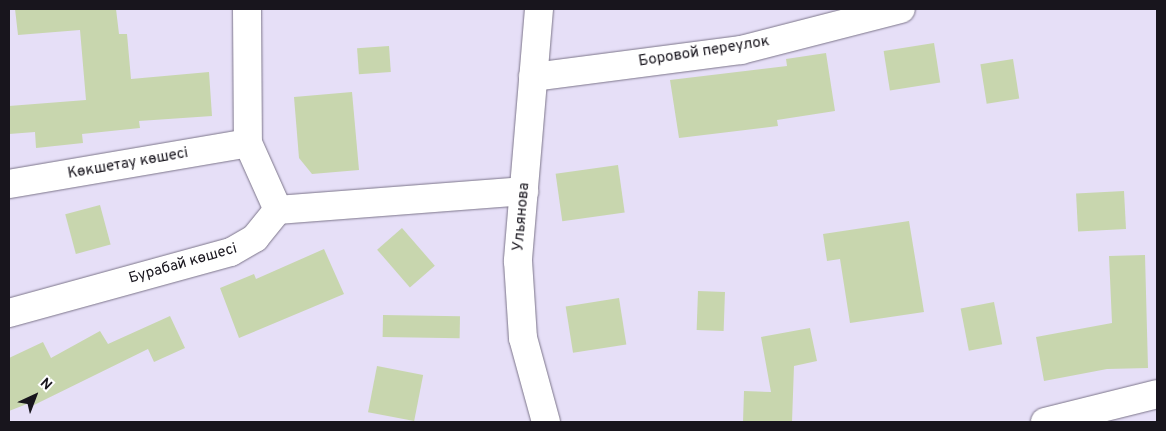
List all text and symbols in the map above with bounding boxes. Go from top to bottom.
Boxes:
street label: Боровой переулок [637,33,771,71]
street label: Көкшетау көшесі [66,145,190,183]
street label: Ульянова [510,182,534,252]
street label: Бурабай көшесі [127,240,239,288]
north arrow [10,371,60,421]
text: N [36,375,55,394]

